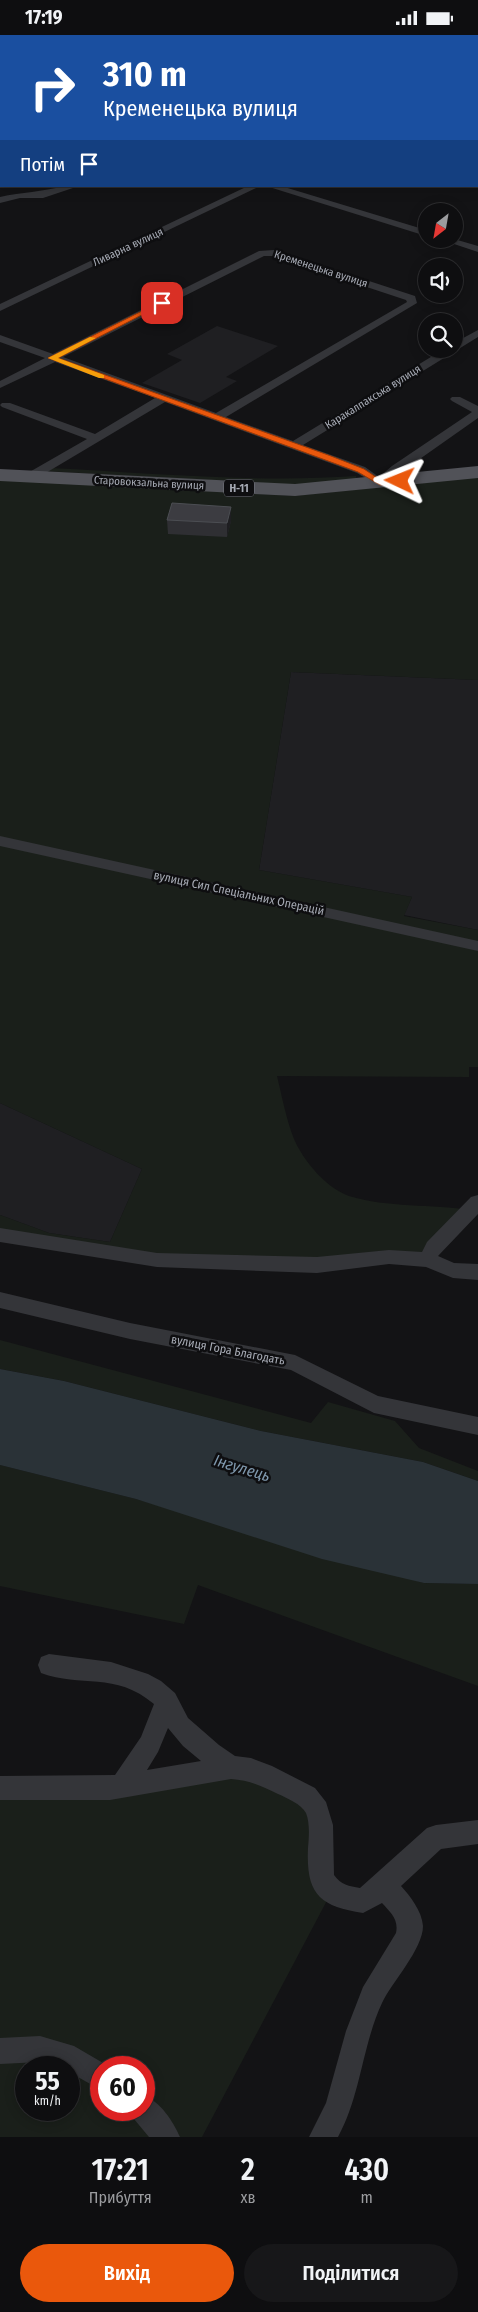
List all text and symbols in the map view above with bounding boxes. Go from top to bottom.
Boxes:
text: 17:19 [25,6,63,29]
text: 310 m [103,53,187,95]
icon: right [20,55,85,120]
text: Кременецька вулиця [103,95,298,122]
icon: arrive [75,150,103,178]
text: Потім [20,153,65,176]
north arrow [418,203,462,247]
map controls [418,203,463,358]
street label: Ливарна вулиця [91,225,165,269]
street label: Кременецька вулиця [273,248,369,290]
button: sound [418,258,463,303]
pin [141,282,183,324]
icon: arrive [148,289,176,317]
button: search [418,313,463,358]
street label: Каракалпакська вулиця [323,362,423,432]
position arrow [373,454,425,506]
street label: Старовокзальна вулиця [94,474,204,492]
road number: Н-11 [224,479,254,497]
street label: вулиця Сил Спеціальних Операцій [152,868,326,918]
street label: вулиця Гора Благодать [170,1332,286,1368]
water label: Інгулець [212,1450,272,1486]
speed limit sign: 60 [90,2056,155,2121]
text: 55 [35,2067,60,2097]
text: km/h [34,2094,61,2108]
text: 17:21 [91,2152,149,2188]
text: 2 [241,2152,255,2188]
text: 430 [344,2152,389,2188]
text: Прибуття [89,2188,152,2207]
text: хв [240,2188,255,2207]
text: m [361,2188,373,2207]
button: Вихід [20,2244,234,2302]
button: Поділитися [244,2244,458,2302]

